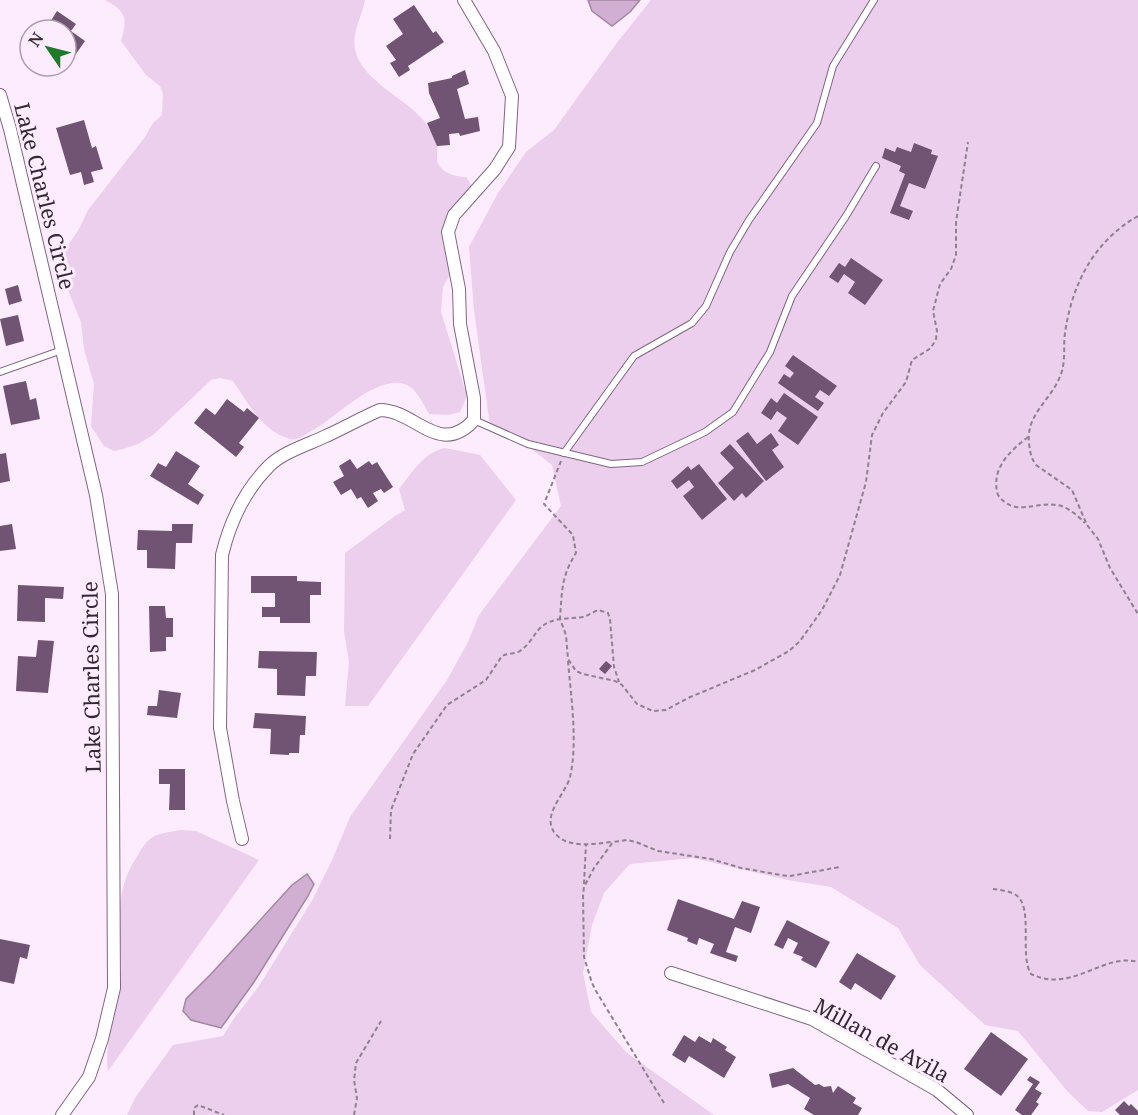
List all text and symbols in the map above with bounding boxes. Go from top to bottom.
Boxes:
north arrow [18,18,78,78]
text: N [23,28,49,51]
street label: Lake Charles Circle [8,100,82,292]
street label: Lake Charles Circle [75,581,107,773]
street label: Millan de Avila [809,991,955,1089]

